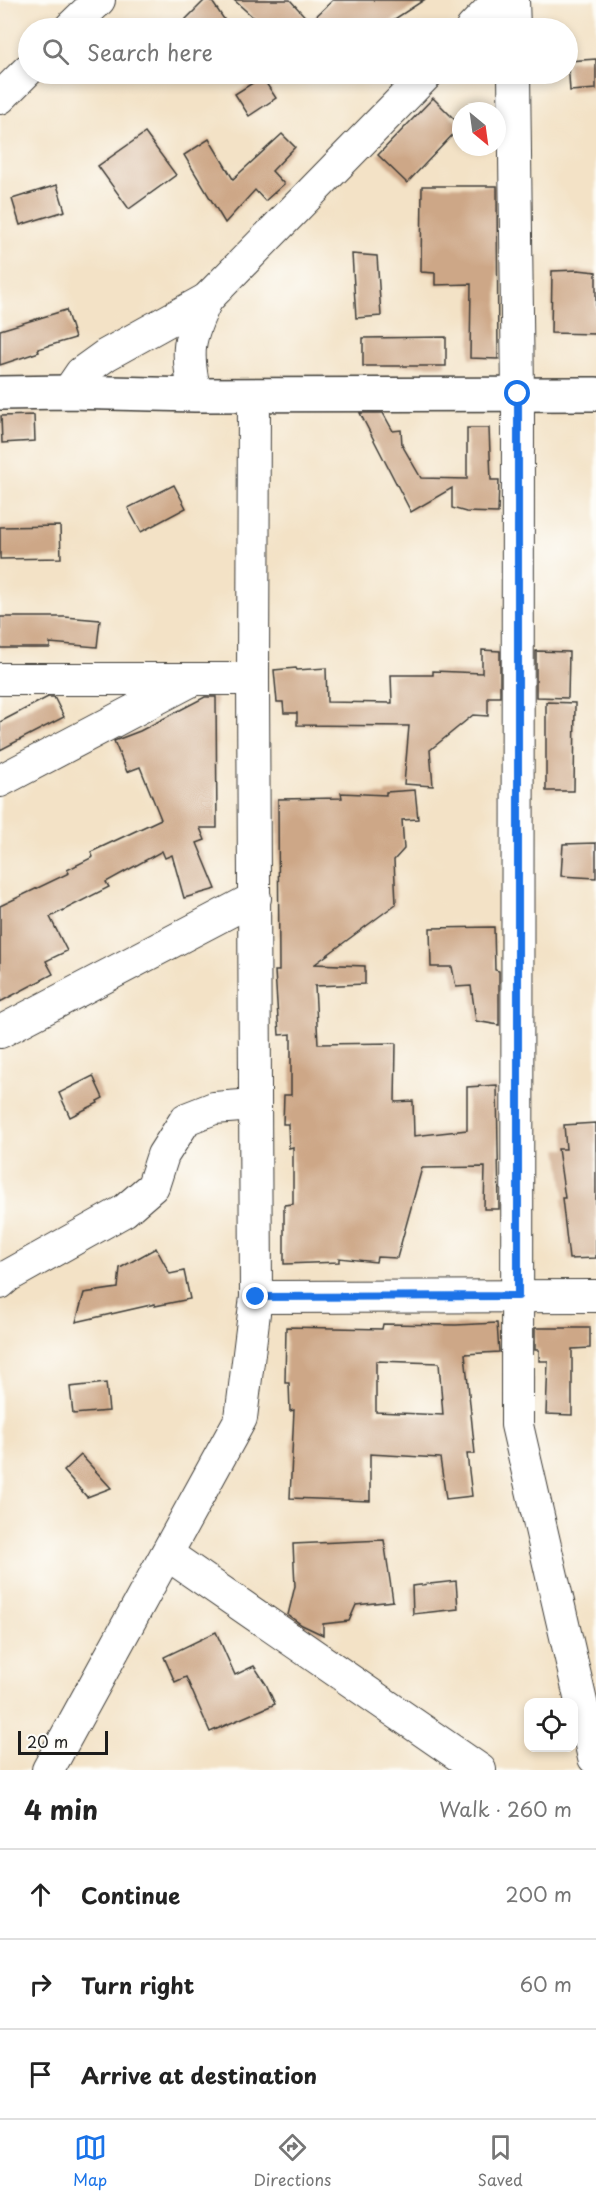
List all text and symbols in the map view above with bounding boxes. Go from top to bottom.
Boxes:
search box [18,18,578,84]
icon: search [39,35,72,68]
text: Search here [87,35,213,68]
north arrow [452,102,506,156]
route start [504,380,530,406]
route end [242,1283,268,1309]
map controls [524,1698,578,1752]
button: locate [524,1698,578,1752]
scale bar [18,1728,108,1756]
text: 20 m [27,1729,68,1753]
text: 4 min [24,1790,98,1829]
text: Walk · 260 m [439,1794,572,1824]
icon: ahead [24,1878,57,1911]
text: Continue [81,1878,180,1911]
text: 200 m [505,1879,572,1909]
icon: right [24,1968,57,2001]
text: Turn right [81,1968,194,2001]
text: 60 m [520,1969,572,1999]
icon: arrive [24,2058,57,2091]
text: Arrive at destination [81,2058,317,2091]
tab: Map [73,2131,107,2191]
tab: Directions [253,2131,331,2191]
tab: Saved [477,2131,523,2191]

